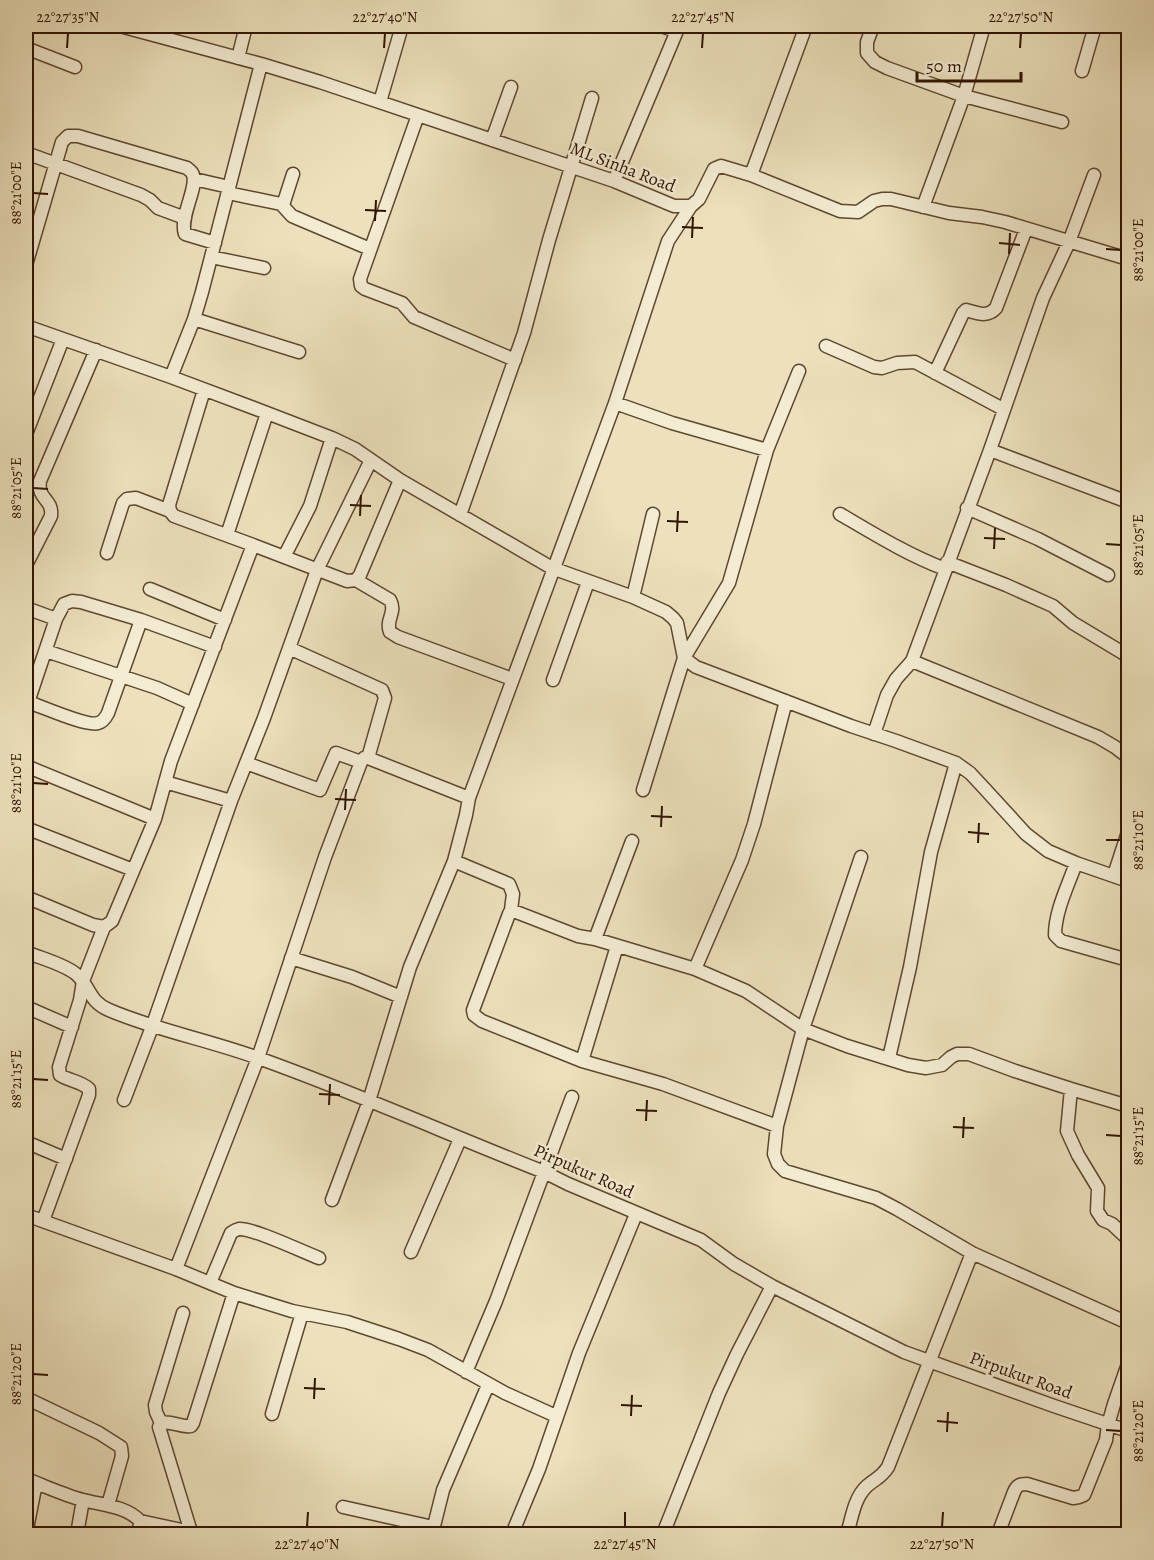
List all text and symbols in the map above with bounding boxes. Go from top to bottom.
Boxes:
text: 22°27'35"N [37,7,100,27]
text: 22°27'40"N [353,7,418,27]
text: 22°27'45"N [671,7,735,27]
text: 22°27'50"N [989,7,1053,27]
scale bar [917,45,1020,83]
text: 50 m [926,54,962,78]
street label: ML Sinha Road [567,136,680,198]
text: 88°21'00"E [6,161,26,225]
text: 88°21'00"E [1128,218,1148,282]
text: 88°21'05"E [6,457,26,519]
text: 88°21'05"E [1128,514,1148,576]
text: 88°21'10"E [6,753,26,813]
text: 88°21'10"E [1128,810,1148,870]
text: 88°21'15"E [6,1050,26,1108]
text: 88°21'15"E [1128,1107,1148,1165]
street label: Pirpukur Road [530,1138,638,1204]
text: 88°21'20"E [6,1343,26,1405]
street label: Pirpukur Road [966,1345,1076,1405]
text: 88°21'20"E [1128,1400,1148,1462]
text: 22°27'40"N [275,1534,340,1554]
text: 22°27'45"N [593,1534,657,1554]
text: 22°27'50"N [910,1534,974,1554]

